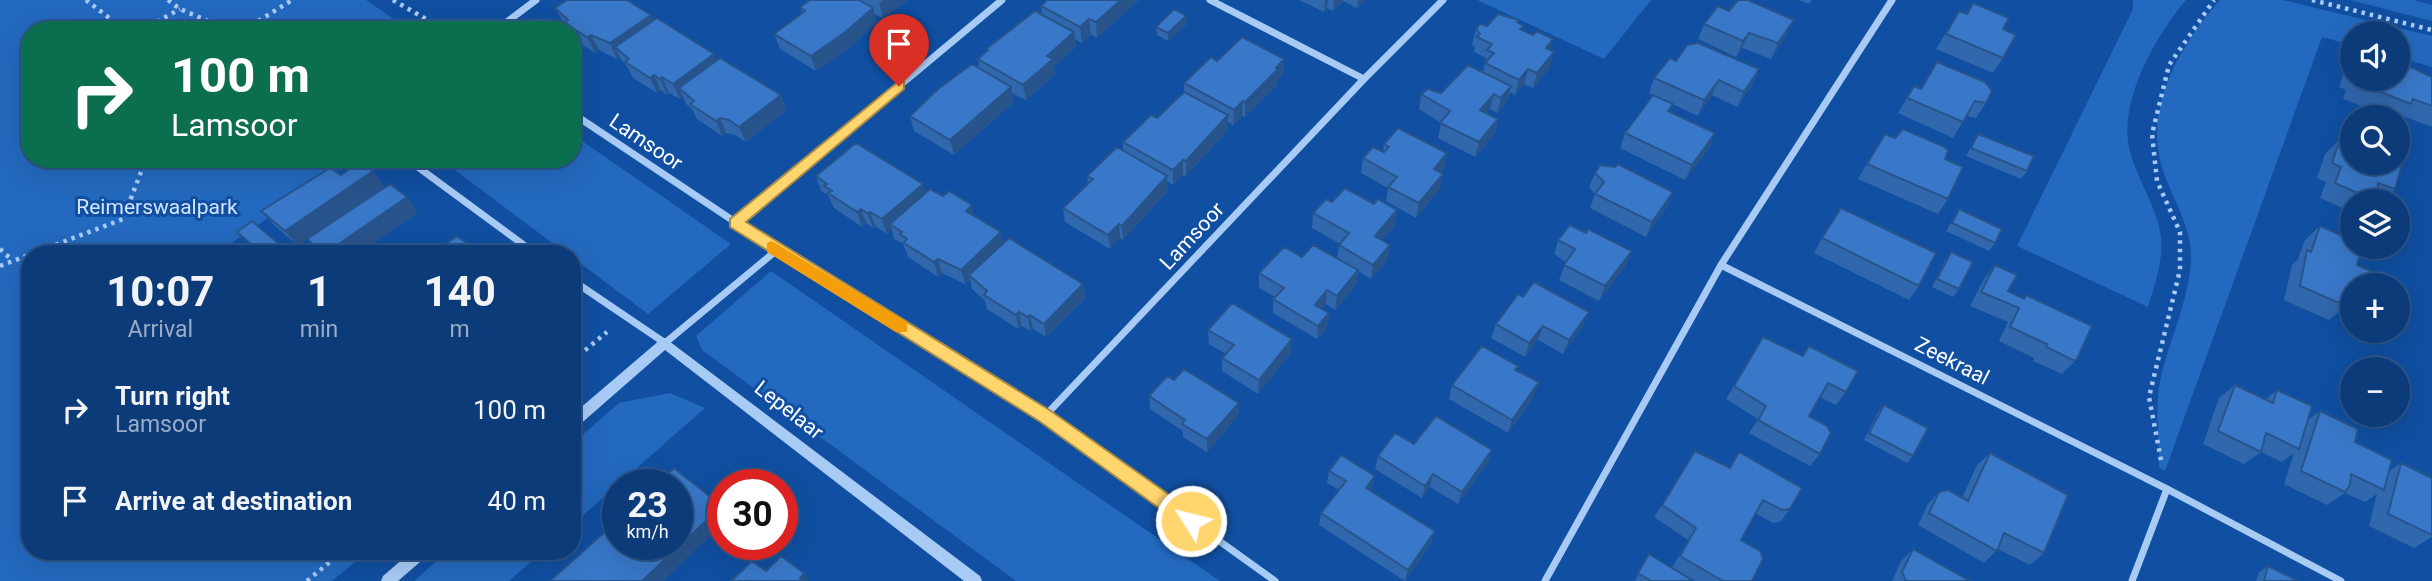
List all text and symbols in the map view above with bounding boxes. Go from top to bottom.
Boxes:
pin [869,14,929,86]
map controls [2340,21,2410,427]
button: sound [2340,21,2410,91]
icon: arrive [880,25,918,63]
text: 100 m [171,47,310,104]
icon: right [56,49,147,140]
button: search [2340,105,2410,175]
text: Lamsoor [171,106,298,144]
street label: Lamsoor [605,109,687,175]
button: layers [2340,189,2410,259]
park label: Reimerswaalpark [76,195,238,219]
street label: Lamsoor [1155,197,1229,275]
text: 10:07 [106,267,214,316]
text: 1 [307,267,331,316]
text: 140 [423,267,496,316]
button: + [2340,273,2410,343]
text: Arrival [128,316,193,343]
text: min [300,316,338,343]
text: m [450,316,470,343]
street label: Zeekraal [1911,332,1993,390]
button: − [2340,357,2410,427]
street label: Lepelaar [750,376,828,444]
text: Turn right [115,381,230,411]
icon: right [56,391,94,429]
text: 100 m [473,395,546,425]
text: Lamsoor [115,411,206,438]
speed limit sign: 30 [707,469,798,560]
icon: arrive [56,482,94,520]
position arrow [1154,484,1228,558]
text: 23 [627,485,668,526]
text: Arrive at destination [115,486,352,516]
text: 40 m [488,486,546,516]
text: km/h [626,521,669,542]

